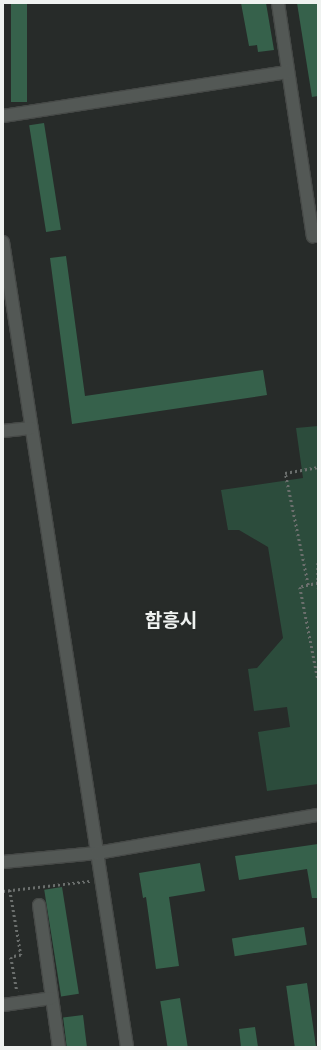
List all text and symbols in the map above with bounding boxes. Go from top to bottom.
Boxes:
district label: 함흥시 [145,610,197,632]

